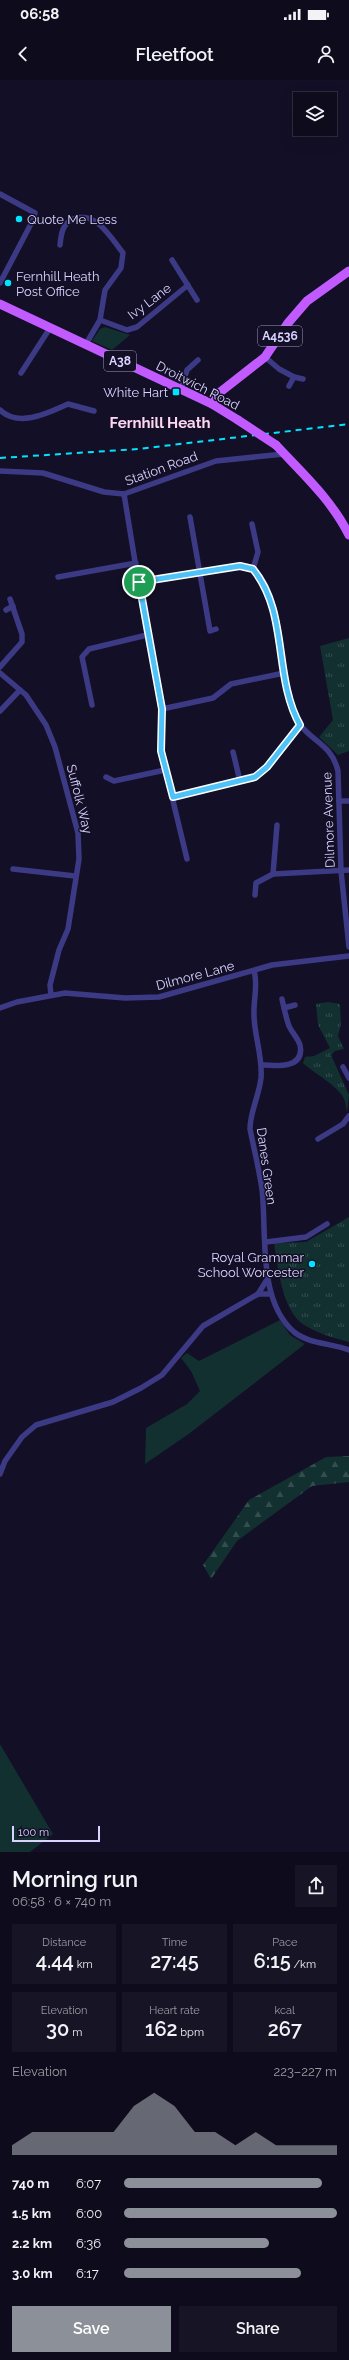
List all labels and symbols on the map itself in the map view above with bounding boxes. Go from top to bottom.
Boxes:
place label: Quote Me Less [27,212,117,227]
marker: Quote Me Less [14,214,24,224]
place label: Fernhill Heath Post Office [16,269,100,299]
marker: Fernhill Heath Post Office [3,278,13,288]
street label: Ivy Lane [125,280,174,322]
road number: A4536 [258,326,302,346]
road number: A38 [104,351,136,371]
street label: Droitwich Road [154,358,242,413]
place label: White Hart [103,385,169,400]
marker: White Hart [171,387,181,397]
district label: Fernhill Heath [110,414,210,432]
street label: Station Road [123,448,200,489]
pin [122,565,156,599]
street label: Suffolk Way [64,763,95,835]
street label: Dilmore Avenue [319,771,338,868]
street label: Dilmore Lane [154,958,236,993]
street label: Danes Green [254,1127,279,1206]
place label: Royal Grammar School Worcester [198,1250,304,1280]
marker: Royal Grammar School Worcester [307,1259,317,1269]
scale bar [12,1824,100,1843]

